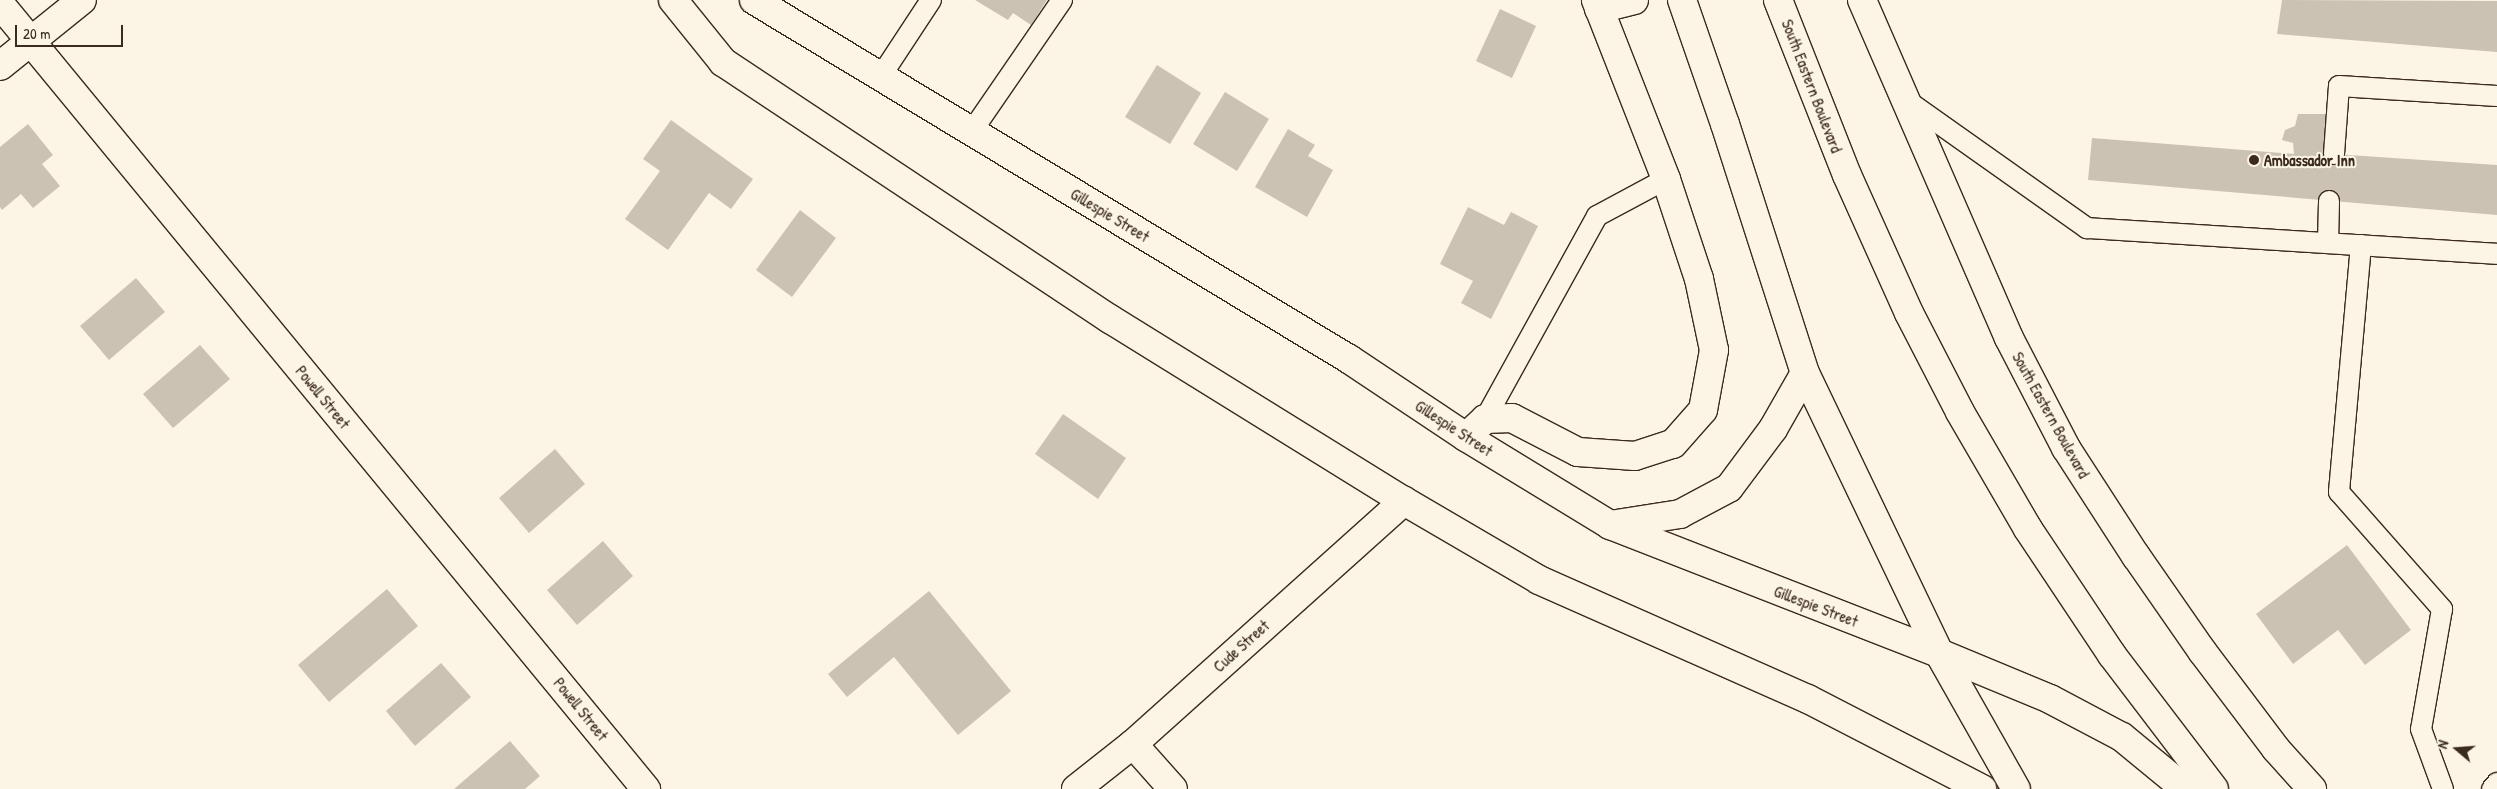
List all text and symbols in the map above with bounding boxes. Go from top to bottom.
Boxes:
scale bar [18,15,125,47]
street label: South Eastern Boulevard [1778,17,1846,155]
text: 20 m [23,23,50,44]
place label: Ambassador Inn [2264,150,2355,170]
marker: Ambassador Inn [2248,154,2260,166]
street label: Gillespie Street [1067,184,1153,246]
street label: South Eastern Boulevard [2008,349,2094,481]
street label: Powell Street [292,362,354,432]
street label: Gillespie Street [1412,396,1496,460]
street label: Gillespie Street [1771,581,1861,631]
street label: Cude Street [1209,616,1273,676]
street label: Powell Street [550,674,612,744]
north arrow [2432,724,2482,774]
text: N [2432,738,2452,751]

